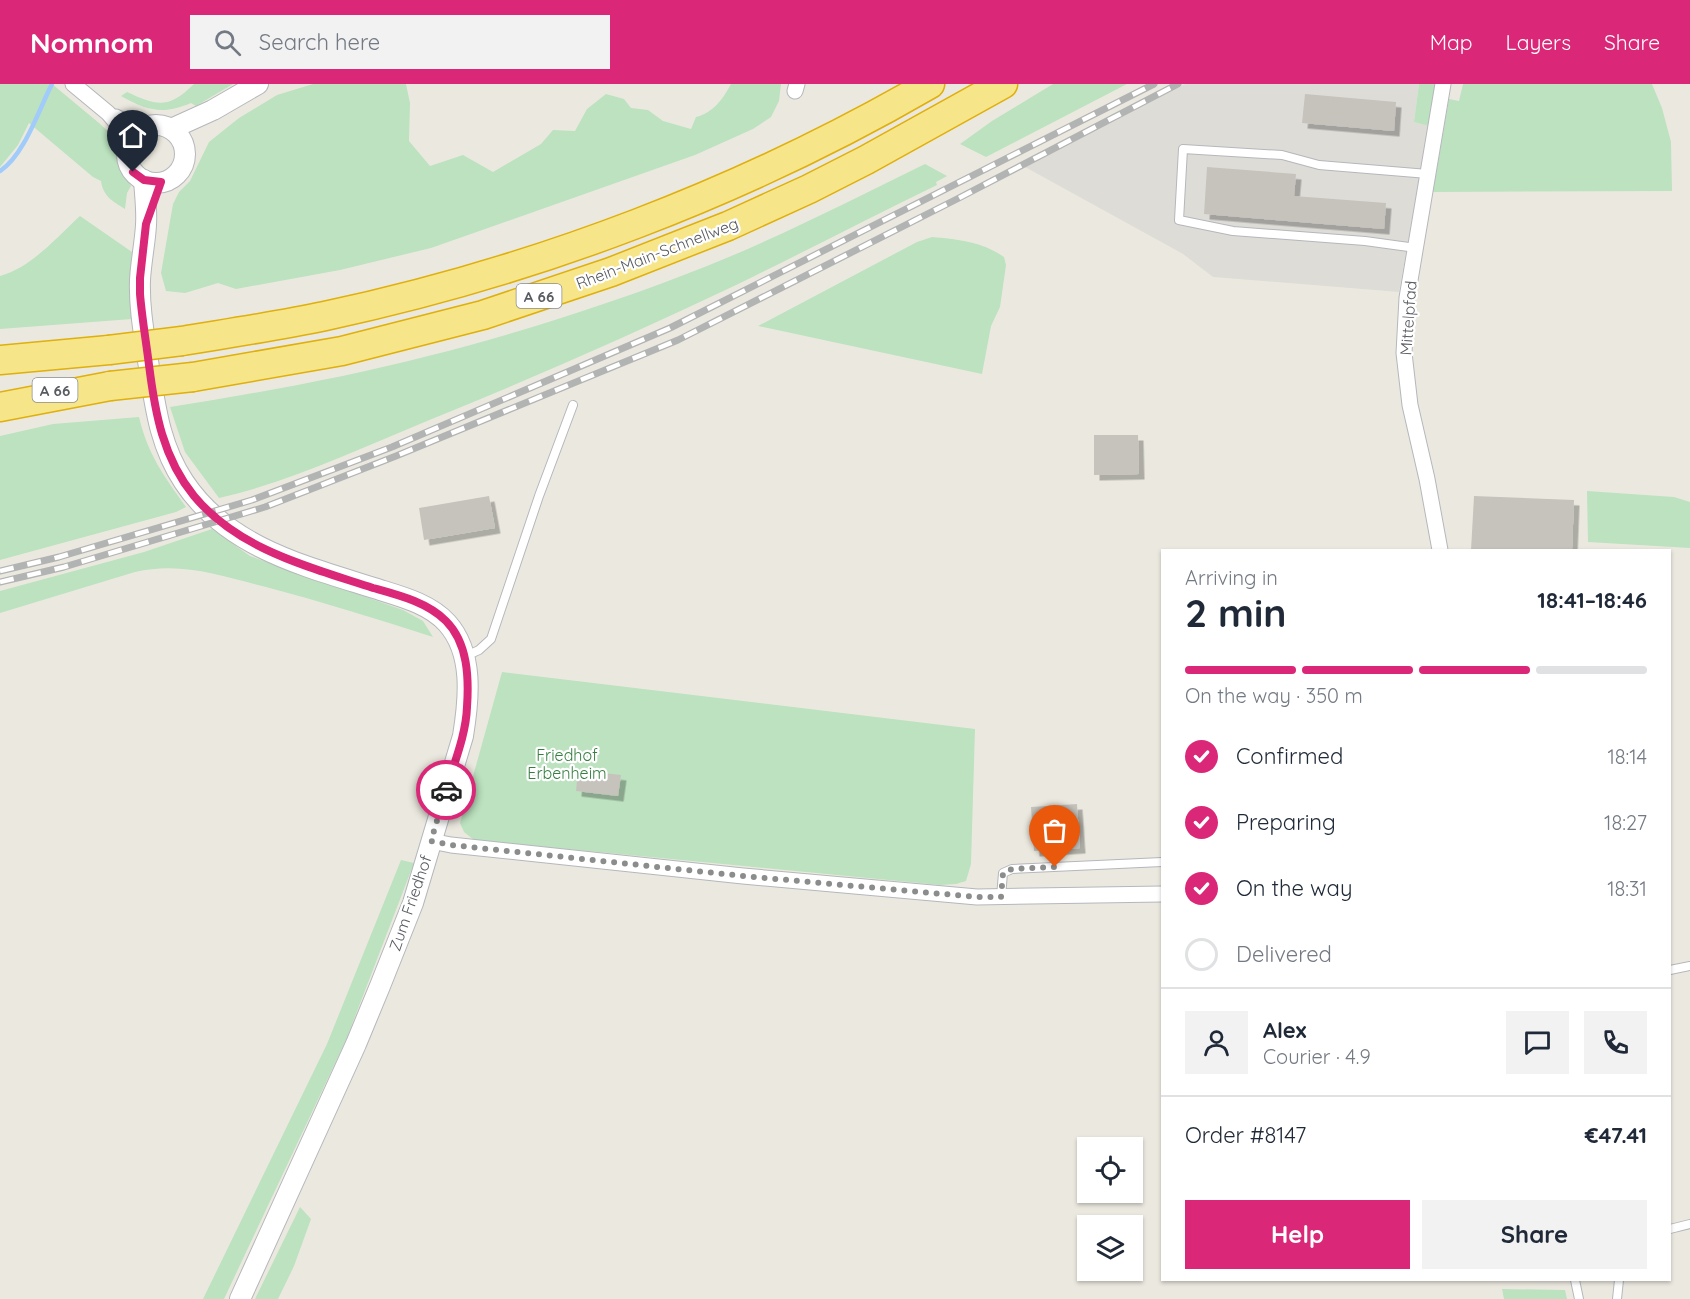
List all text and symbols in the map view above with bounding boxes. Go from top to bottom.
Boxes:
search box [190,15,610,69]
text: Nomnom [30,25,154,60]
icon: search [211,26,244,59]
text: Search here [259,28,380,56]
text: Map [1430,29,1473,55]
text: Layers [1506,29,1571,55]
text: Share [1604,29,1660,55]
pin [107,110,158,172]
icon: home [116,119,149,152]
street label: Rhein-Main-Schnellweg [573,213,741,293]
street label: Mittelpfad [1395,280,1421,356]
road number: A 66 [516,284,562,308]
road number: A 66 [32,378,78,402]
text: Arriving in [1185,565,1278,590]
text: 18:41–18:46 [1537,586,1647,614]
text: 2 min [1185,588,1287,637]
text: On the way · 350 m [1185,683,1363,708]
icon: check [1185,740,1218,773]
text: Confirmed [1236,742,1343,770]
text: 18:14 [1607,744,1647,769]
park label: Friedhof Erbenheim [527,745,607,783]
courier [416,760,476,820]
icon: car [430,774,463,807]
pin [1029,805,1080,867]
icon: check [1185,806,1218,839]
text: Preparing [1236,808,1336,836]
text: 18:27 [1604,810,1647,835]
icon: bag [1038,814,1071,847]
street label: Zum Friedhof [384,852,436,954]
icon: check [1185,872,1218,905]
text: On the way [1236,874,1352,902]
text: 18:31 [1607,876,1647,901]
text: Delivered [1236,940,1332,968]
button: person [1185,1011,1248,1074]
button: chat [1506,1011,1569,1074]
button: phone [1584,1011,1647,1074]
text: Alex [1263,1016,1306,1044]
text: Courier · 4.9 [1263,1044,1371,1069]
text: Order #8147 [1185,1121,1306,1149]
text: €47.41 [1585,1121,1647,1149]
map controls [1077,1137,1143,1281]
button: locate [1077,1137,1143,1203]
button: Help [1185,1200,1410,1269]
button: Share [1422,1200,1647,1269]
button: layers [1077,1215,1143,1281]

